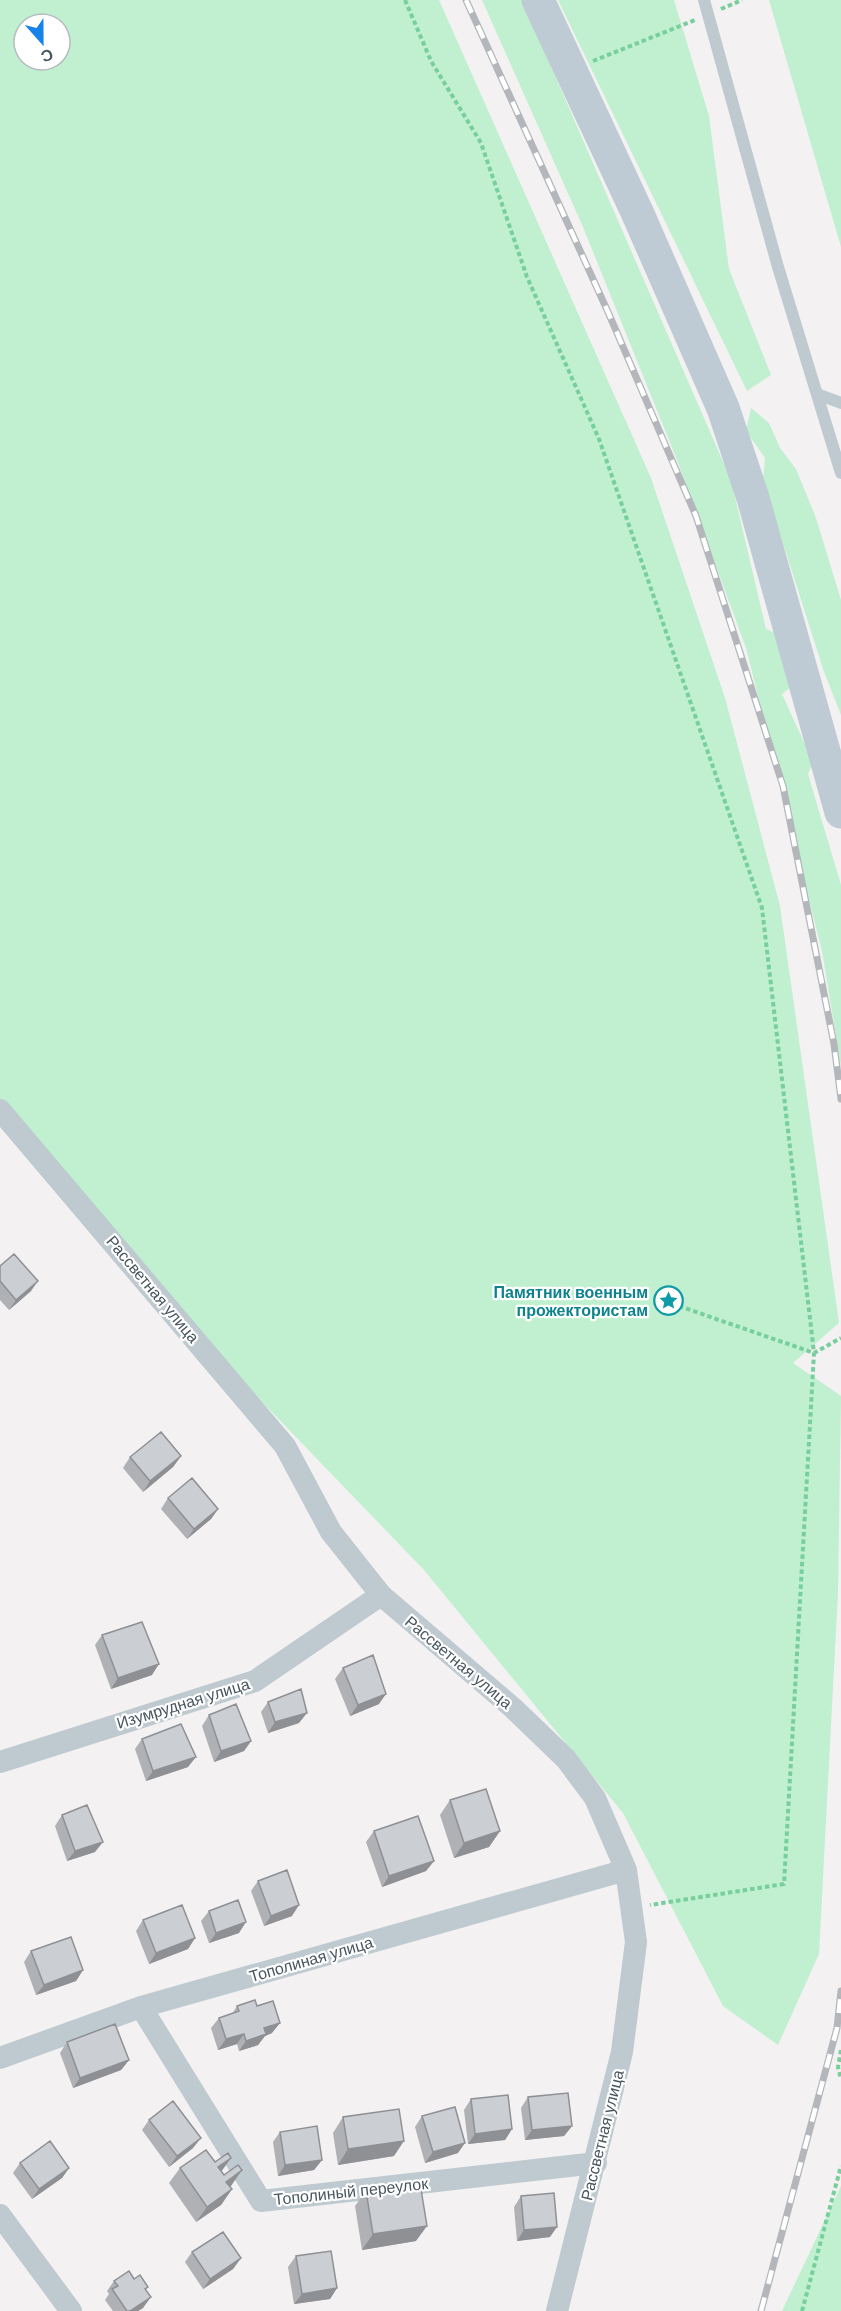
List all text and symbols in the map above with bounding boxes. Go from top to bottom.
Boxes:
north arrow [12,12,72,72]
text: С [38,46,56,66]
street label: Рассветная улица [103,1233,202,1346]
place label: Памятник военным прожектористам [494,1284,648,1319]
place icon: Памятник военным прожектористам [653,1285,685,1317]
street label: Рассветная улица [402,1613,515,1712]
street label: Изумрудная улица [115,1675,252,1732]
street label: Тополиная улица [247,1934,375,1985]
street label: Рассветная улица [578,2068,627,2202]
street label: Тополиный переулок [273,2175,430,2208]

